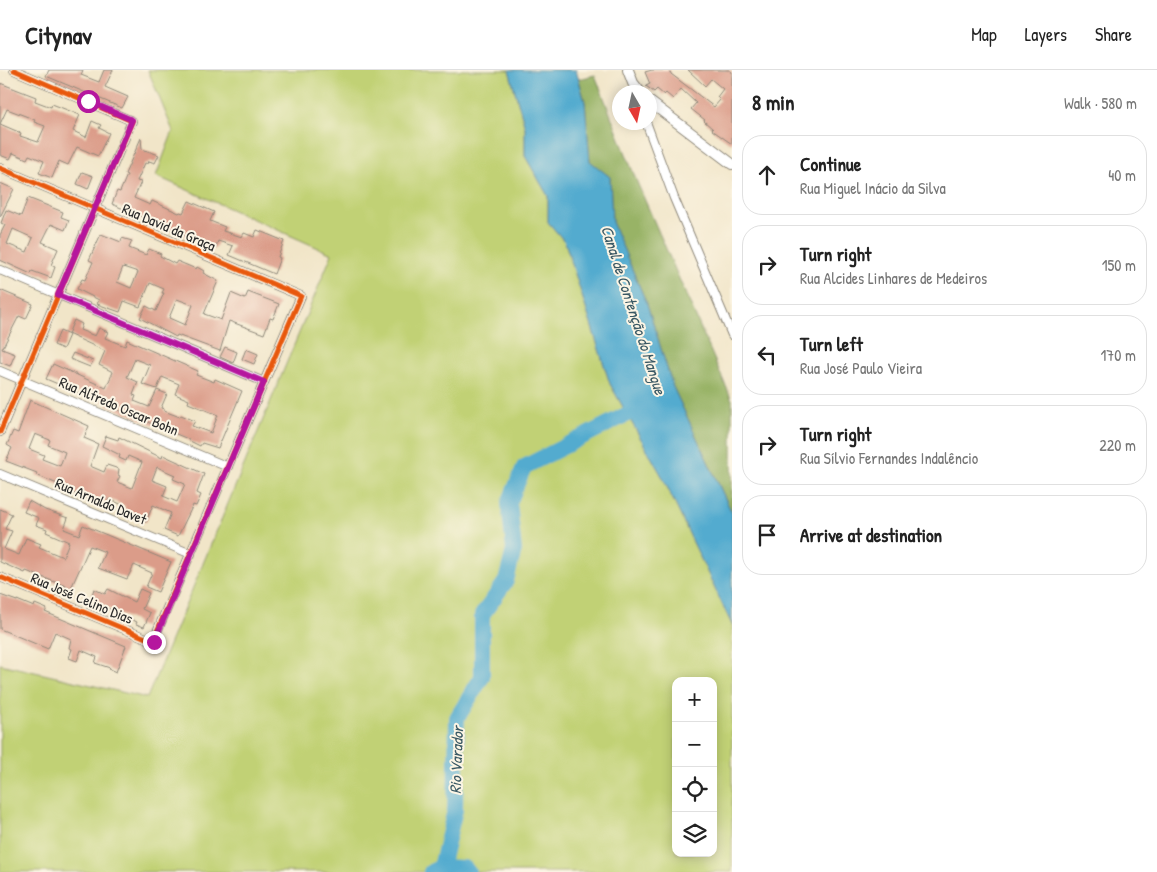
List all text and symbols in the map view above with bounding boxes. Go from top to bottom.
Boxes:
text: Citynav [25,19,92,51]
text: Map [971,22,997,47]
text: Layers [1025,22,1067,47]
text: Share [1095,22,1132,47]
north arrow [612,85,657,130]
text: 8 min [752,88,794,117]
route start [77,90,100,113]
text: Walk · 580 m [1064,92,1137,114]
text: Continue [800,151,861,177]
icon: ahead [753,161,781,189]
text: 40 m [1108,164,1136,186]
text: Rua Miguel Inácio da Silva [800,177,946,199]
street label: Rua David da Graça [119,198,219,256]
water label: Canal de Contenção do Mangue [596,223,672,398]
text: Turn right [800,241,871,267]
icon: right [753,251,781,279]
text: 150 m [1102,254,1136,276]
text: Rua Alcides Linhares de Medeiros [800,267,987,289]
text: Turn left [800,331,863,357]
icon: left [753,341,781,369]
text: 170 m [1101,344,1136,366]
text: Rua José Paulo Vieira [800,357,922,379]
street label: Rua Alfredo Oscar Bohn [56,371,182,441]
text: Turn right [800,421,871,447]
icon: right [753,431,781,459]
text: 220 m [1099,434,1136,456]
text: Rua Sílvio Fernandes Indalêncio [800,447,978,469]
street label: Rua Arnaldo Davet [52,472,151,530]
icon: arrive [753,521,781,549]
text: Arrive at destination [800,522,942,548]
street label: Rua José Celino Dias [28,567,136,629]
route end [143,631,166,654]
map controls [672,677,717,857]
button: + [672,677,717,722]
button: − [672,722,717,767]
water label: Rio Varador [444,724,468,794]
button: locate [672,767,717,812]
button: layers [672,812,717,857]

